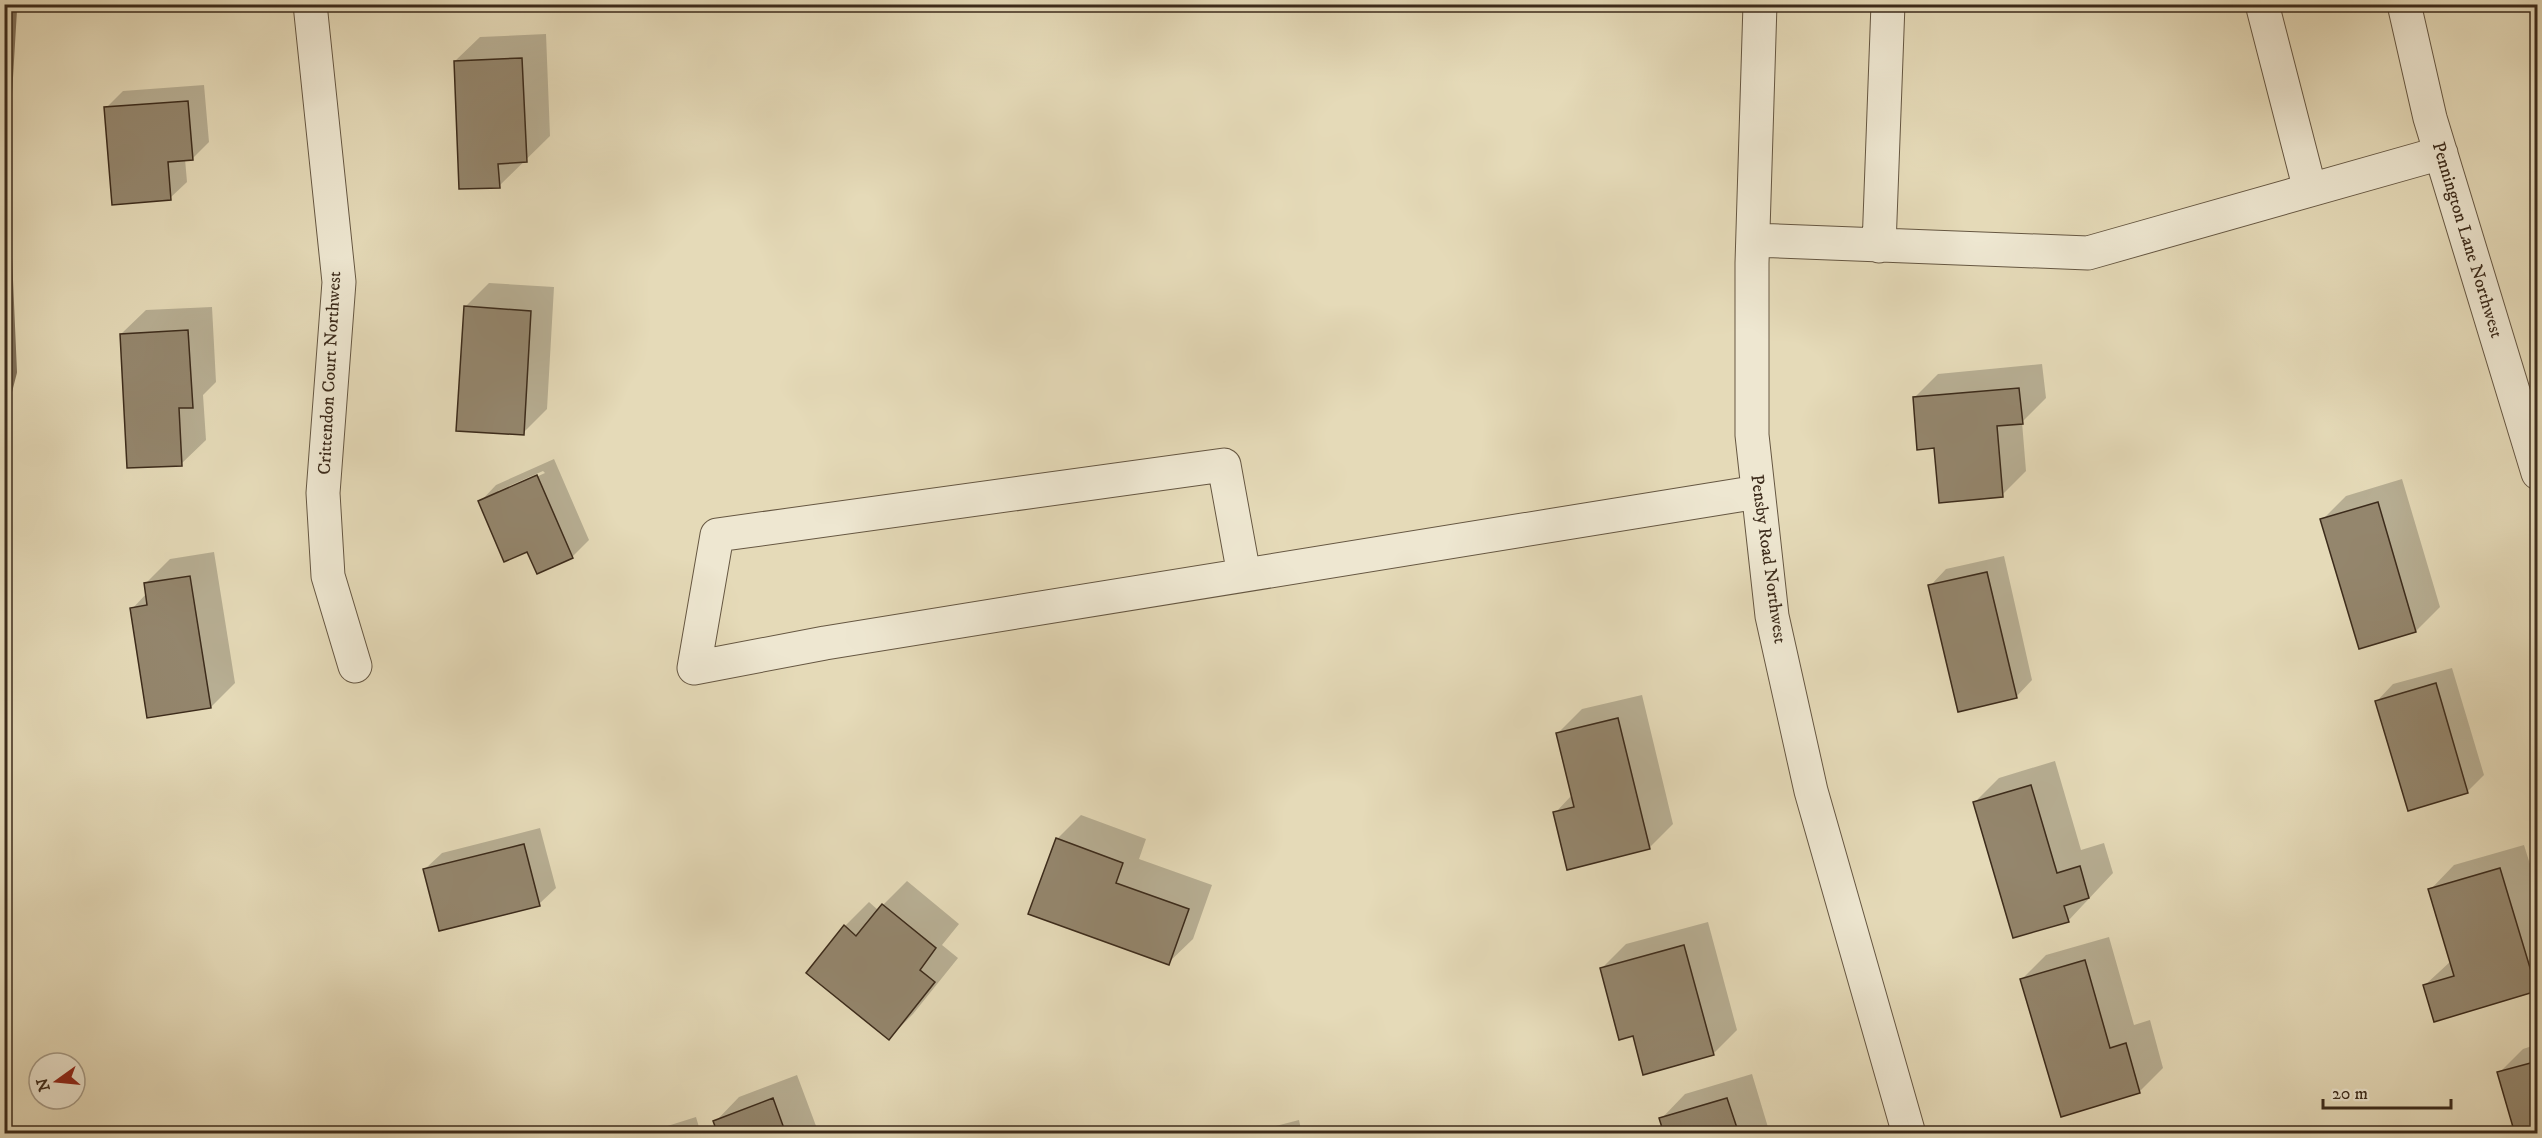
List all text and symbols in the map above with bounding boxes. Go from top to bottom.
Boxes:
street label: Pennington Lane Northwest [2427,139,2507,341]
street label: Crittendon Court Northwest [314,270,346,475]
street label: Pensby Road Northwest [1745,473,1791,645]
north arrow [27,1051,87,1111]
scale bar [2323,1072,2450,1110]
text: N [32,1076,55,1094]
text: 20 m [2332,1083,2368,1105]

